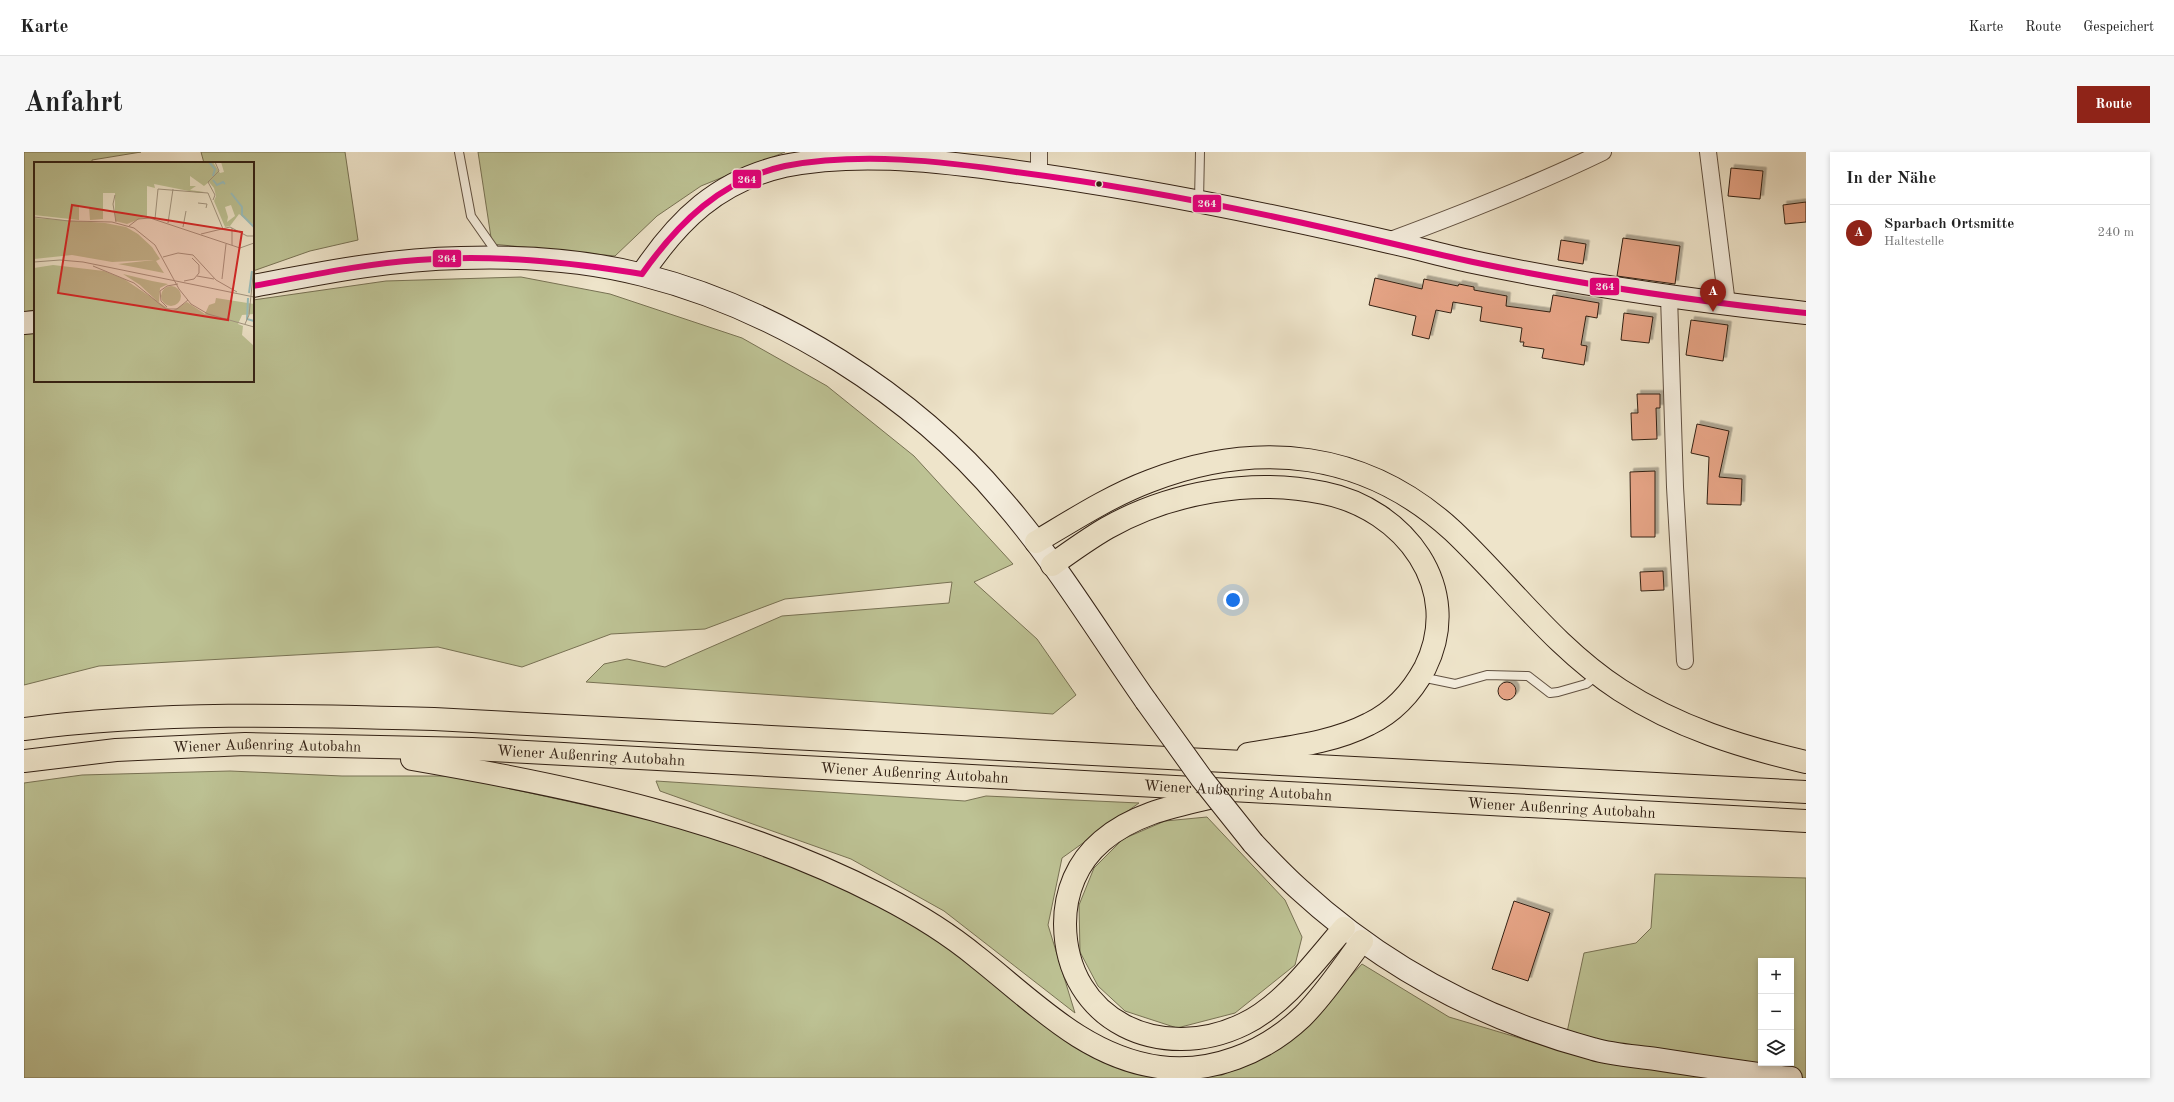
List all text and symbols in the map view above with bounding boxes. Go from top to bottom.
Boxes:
text: Karte [20,18,68,37]
text: Karte [1969,20,2003,34]
text: Route [2025,20,2061,34]
text: Gespeichert [2083,20,2154,34]
button: Route [2077,86,2150,123]
text: Anfahrt [24,90,123,118]
inset map [34,162,254,382]
line badge: 264 [732,169,762,189]
text: In der Nähe [1846,170,1936,187]
text: 264 [737,175,757,186]
unlabelled marker [1094,179,1104,189]
line badge: 264 [1192,194,1222,213]
text: 264 [1197,199,1217,210]
text: Sparbach Ortsmitte [1884,217,2014,232]
text: A [1854,226,1864,239]
text: 240 m [2097,226,2134,239]
text: Haltestelle [1884,235,1944,248]
line badge: 264 [432,249,462,268]
text: 264 [437,254,457,265]
line badge: 264 [1589,277,1620,296]
pin: A [1700,279,1726,312]
text: 264 [1595,282,1615,293]
your location [1223,590,1243,610]
street label: Wiener Außenring Autobahn [173,738,361,756]
street label: Wiener Außenring Autobahn [496,744,685,769]
street label: Wiener Außenring Autobahn [820,762,1009,787]
street label: Wiener Außenring Autobahn [1144,779,1332,804]
street label: Wiener Außenring Autobahn [1467,797,1656,822]
map controls [1758,958,1794,1066]
button: + [1758,958,1794,994]
button: − [1758,994,1794,1030]
button: layers [1758,1030,1794,1066]

